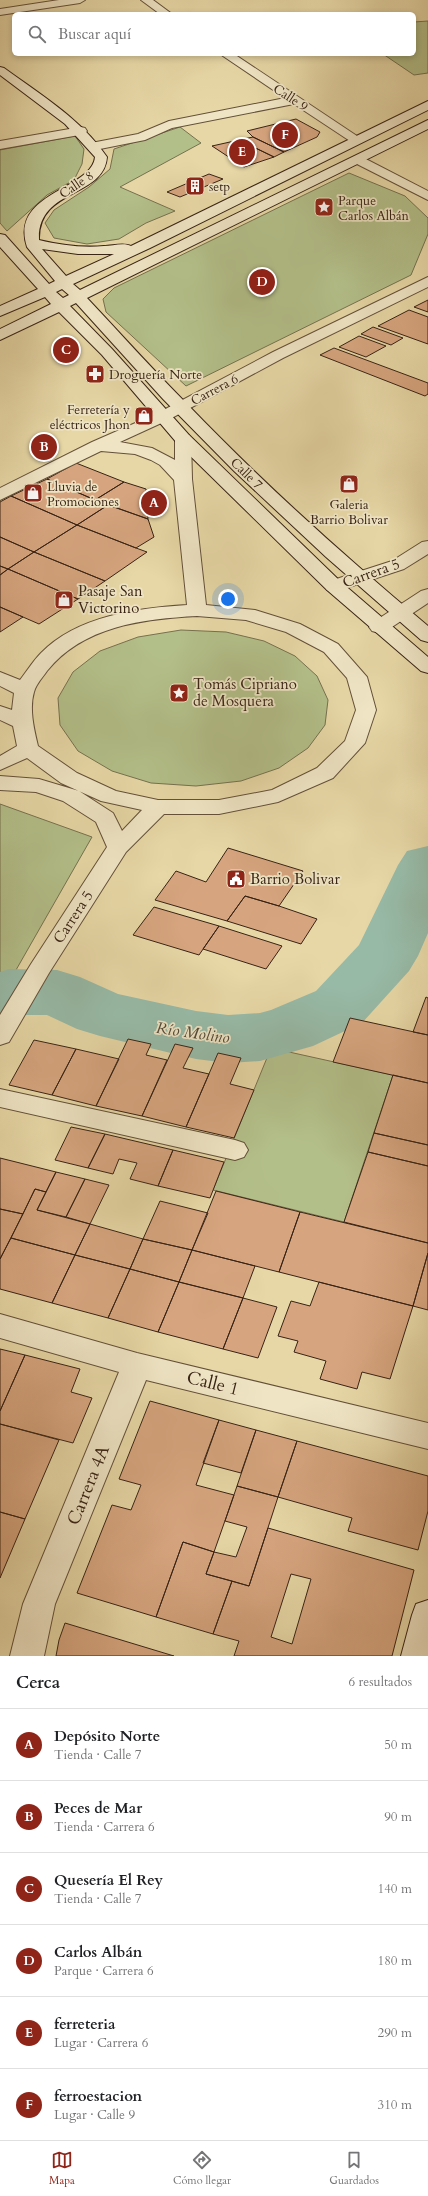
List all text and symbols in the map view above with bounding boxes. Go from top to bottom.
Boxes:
search box [12,12,416,56]
icon: search [26,23,48,45]
text: Buscar aquí [58,24,131,44]
street label: Calle 9 [270,80,312,116]
pin: F [272,120,298,150]
pin: E [229,137,255,167]
street label: Calle 8 [56,167,97,203]
building icon: setp [184,175,206,197]
place label: setp [209,178,230,196]
place label: Parque Carlos Albán [338,192,410,225]
place icon: Parque Carlos Albán [313,196,335,218]
pin: D [249,267,275,297]
pin: C [53,335,79,365]
pharmacy icon: Droguería Norte [84,363,106,385]
place label: Droguería Norte [109,366,202,384]
street label: Carrera 6 [188,370,242,410]
place label: Ferretería y eléctricos Jhon [50,401,131,434]
shop icon: Ferretería y eléctricos Jhon [133,405,155,427]
pin: B [31,432,57,462]
street label: Calle 7 [226,454,267,494]
shop icon: Galeria Barrio Bolivar [338,473,360,495]
place label: Lluvia de Promociones [47,478,119,511]
shop icon: Lluvia de Promociones [22,482,44,504]
pin: A [141,488,167,518]
place label: Galeria Barrio Bolivar [310,496,388,529]
street label: Carrera 5 [340,553,402,593]
place label: Pasaje San Victorino [78,581,143,618]
shop icon: Pasaje San Victorino [53,589,75,611]
your location [218,589,238,609]
place label: Tomás Cipriano de Mosquera [193,674,297,711]
place icon: Tomás Cipriano de Mosquera [168,682,190,704]
public building icon: Barrio Bolivar [225,868,247,890]
place label: Barrio Bolivar [250,869,340,889]
street label: Carrera 5 [48,887,98,947]
water label: Río Molino [155,1017,232,1049]
street label: Calle 1 [184,1365,242,1402]
street label: Carrera 4A [61,1441,116,1529]
text: Cerca [16,1671,60,1694]
text: 6 resultados [348,1673,412,1691]
text: Depósito Norte [54,1726,160,1746]
text: A [24,1736,34,1754]
text: 50 m [384,1736,412,1754]
text: Tienda · Calle 7 [54,1746,142,1764]
text: Peces de Mar [54,1798,142,1818]
text: B [24,1808,34,1826]
text: 90 m [384,1808,412,1826]
text: Tienda · Carrera 6 [54,1818,155,1836]
text: Quesería El Rey [54,1870,163,1890]
text: C [24,1880,34,1898]
text: 140 m [378,1880,412,1898]
text: Tienda · Calle 7 [54,1890,142,1908]
text: Carlos Albán [54,1942,143,1962]
text: D [23,1952,35,1970]
text: 180 m [378,1952,412,1970]
text: Parque · Carrera 6 [54,1962,154,1980]
text: ferreteria [54,2014,115,2034]
text: E [25,2024,33,2042]
text: 290 m [378,2024,412,2042]
text: Lugar · Carrera 6 [54,2034,148,2052]
text: ferroestacion [54,2086,142,2106]
text: F [25,2096,33,2114]
text: 310 m [378,2096,412,2114]
text: Lugar · Calle 9 [54,2106,135,2124]
tab: Mapa [49,2149,75,2188]
tab: Cómo llegar [173,2149,231,2188]
tab: Guardados [329,2149,379,2188]

